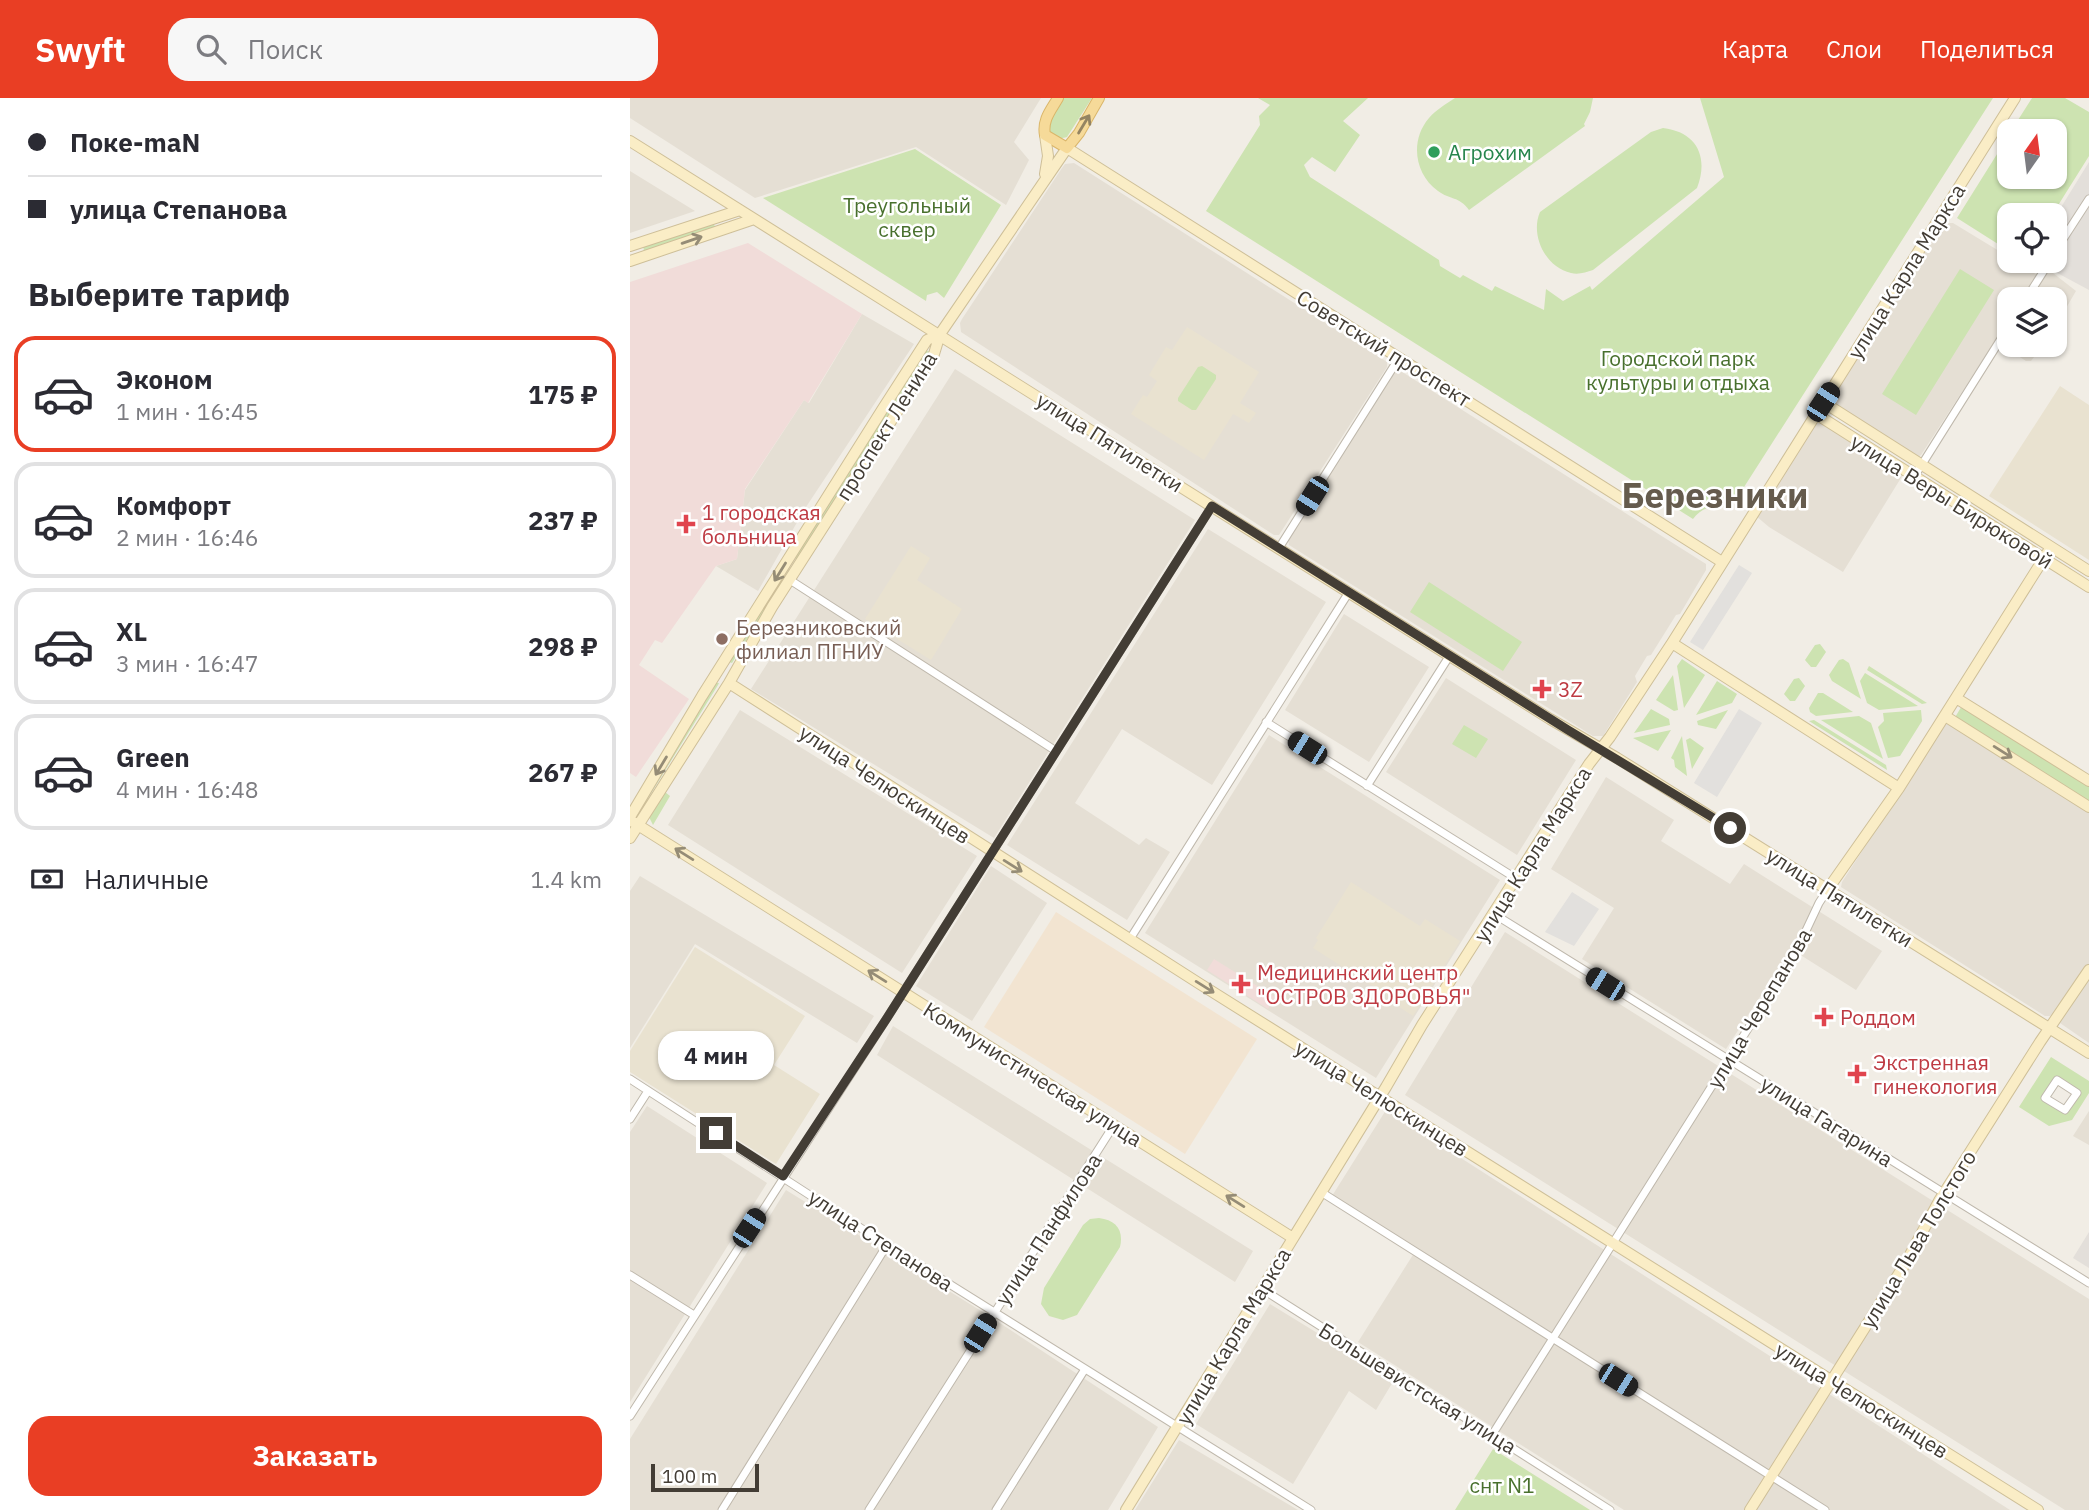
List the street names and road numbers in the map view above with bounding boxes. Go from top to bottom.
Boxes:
street label: улица Карла Маркса [1841,178,1971,364]
street label: Советский проспект [1291,283,1477,413]
street label: проспект Ленина [829,346,943,506]
street label: улица Пятилетки [1031,386,1189,498]
street label: улица Веры Бирюковой [1845,427,2059,575]
street label: улица Челюскинцев [794,718,976,850]
street label: улица Карла Маркса [1467,761,1597,947]
street label: улица Пятилетки [1761,841,1919,953]
street label: улица Черепанова [1700,923,1818,1093]
street label: Коммунистическая улица [918,995,1148,1153]
street label: улица Челюскинцев [1290,1033,1474,1163]
street label: улица Гагарина [1755,1069,1899,1173]
street label: улица Льва Толстого [1854,1145,1982,1333]
street label: улица Панфилова [988,1148,1108,1310]
street label: улица Степанова [803,1183,959,1297]
street label: улица Карла Маркса [1169,1242,1297,1430]
street label: Большевистская улица [1314,1316,1522,1460]
street label: улица Челюскинцев [1770,1335,1954,1465]

